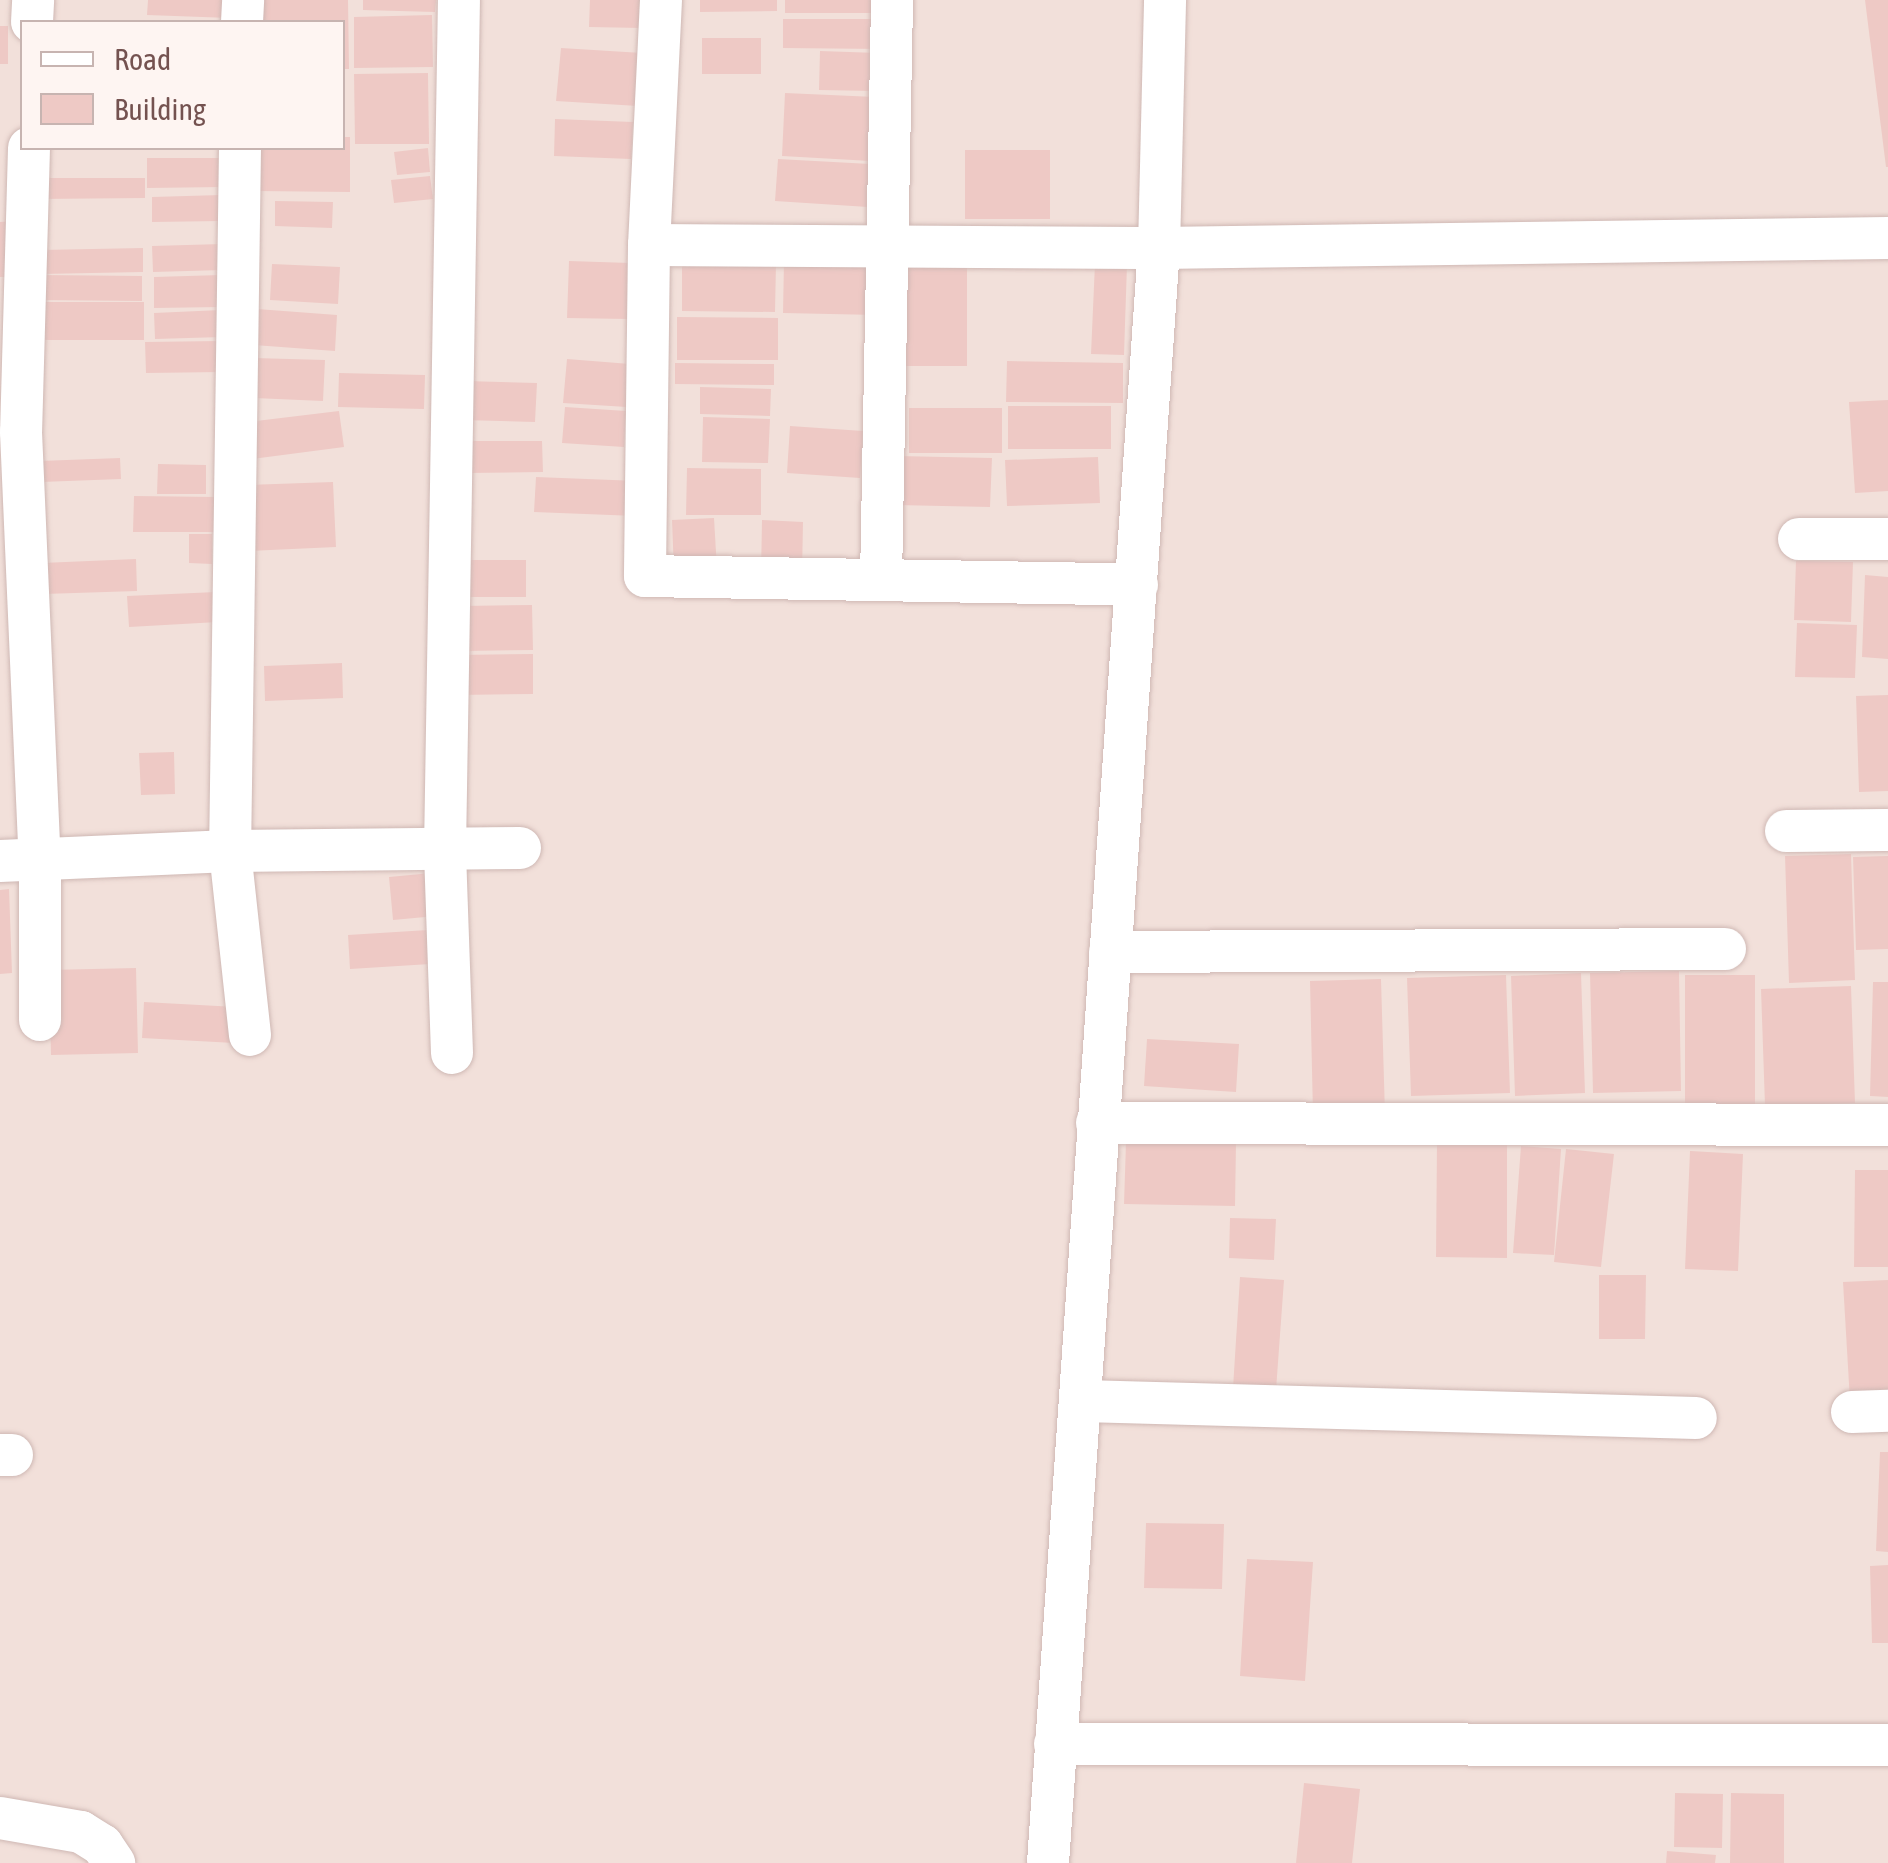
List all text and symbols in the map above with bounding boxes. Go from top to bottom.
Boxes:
legend [20,20,345,150]
text: Road [114,42,171,76]
text: Building [114,92,206,126]

